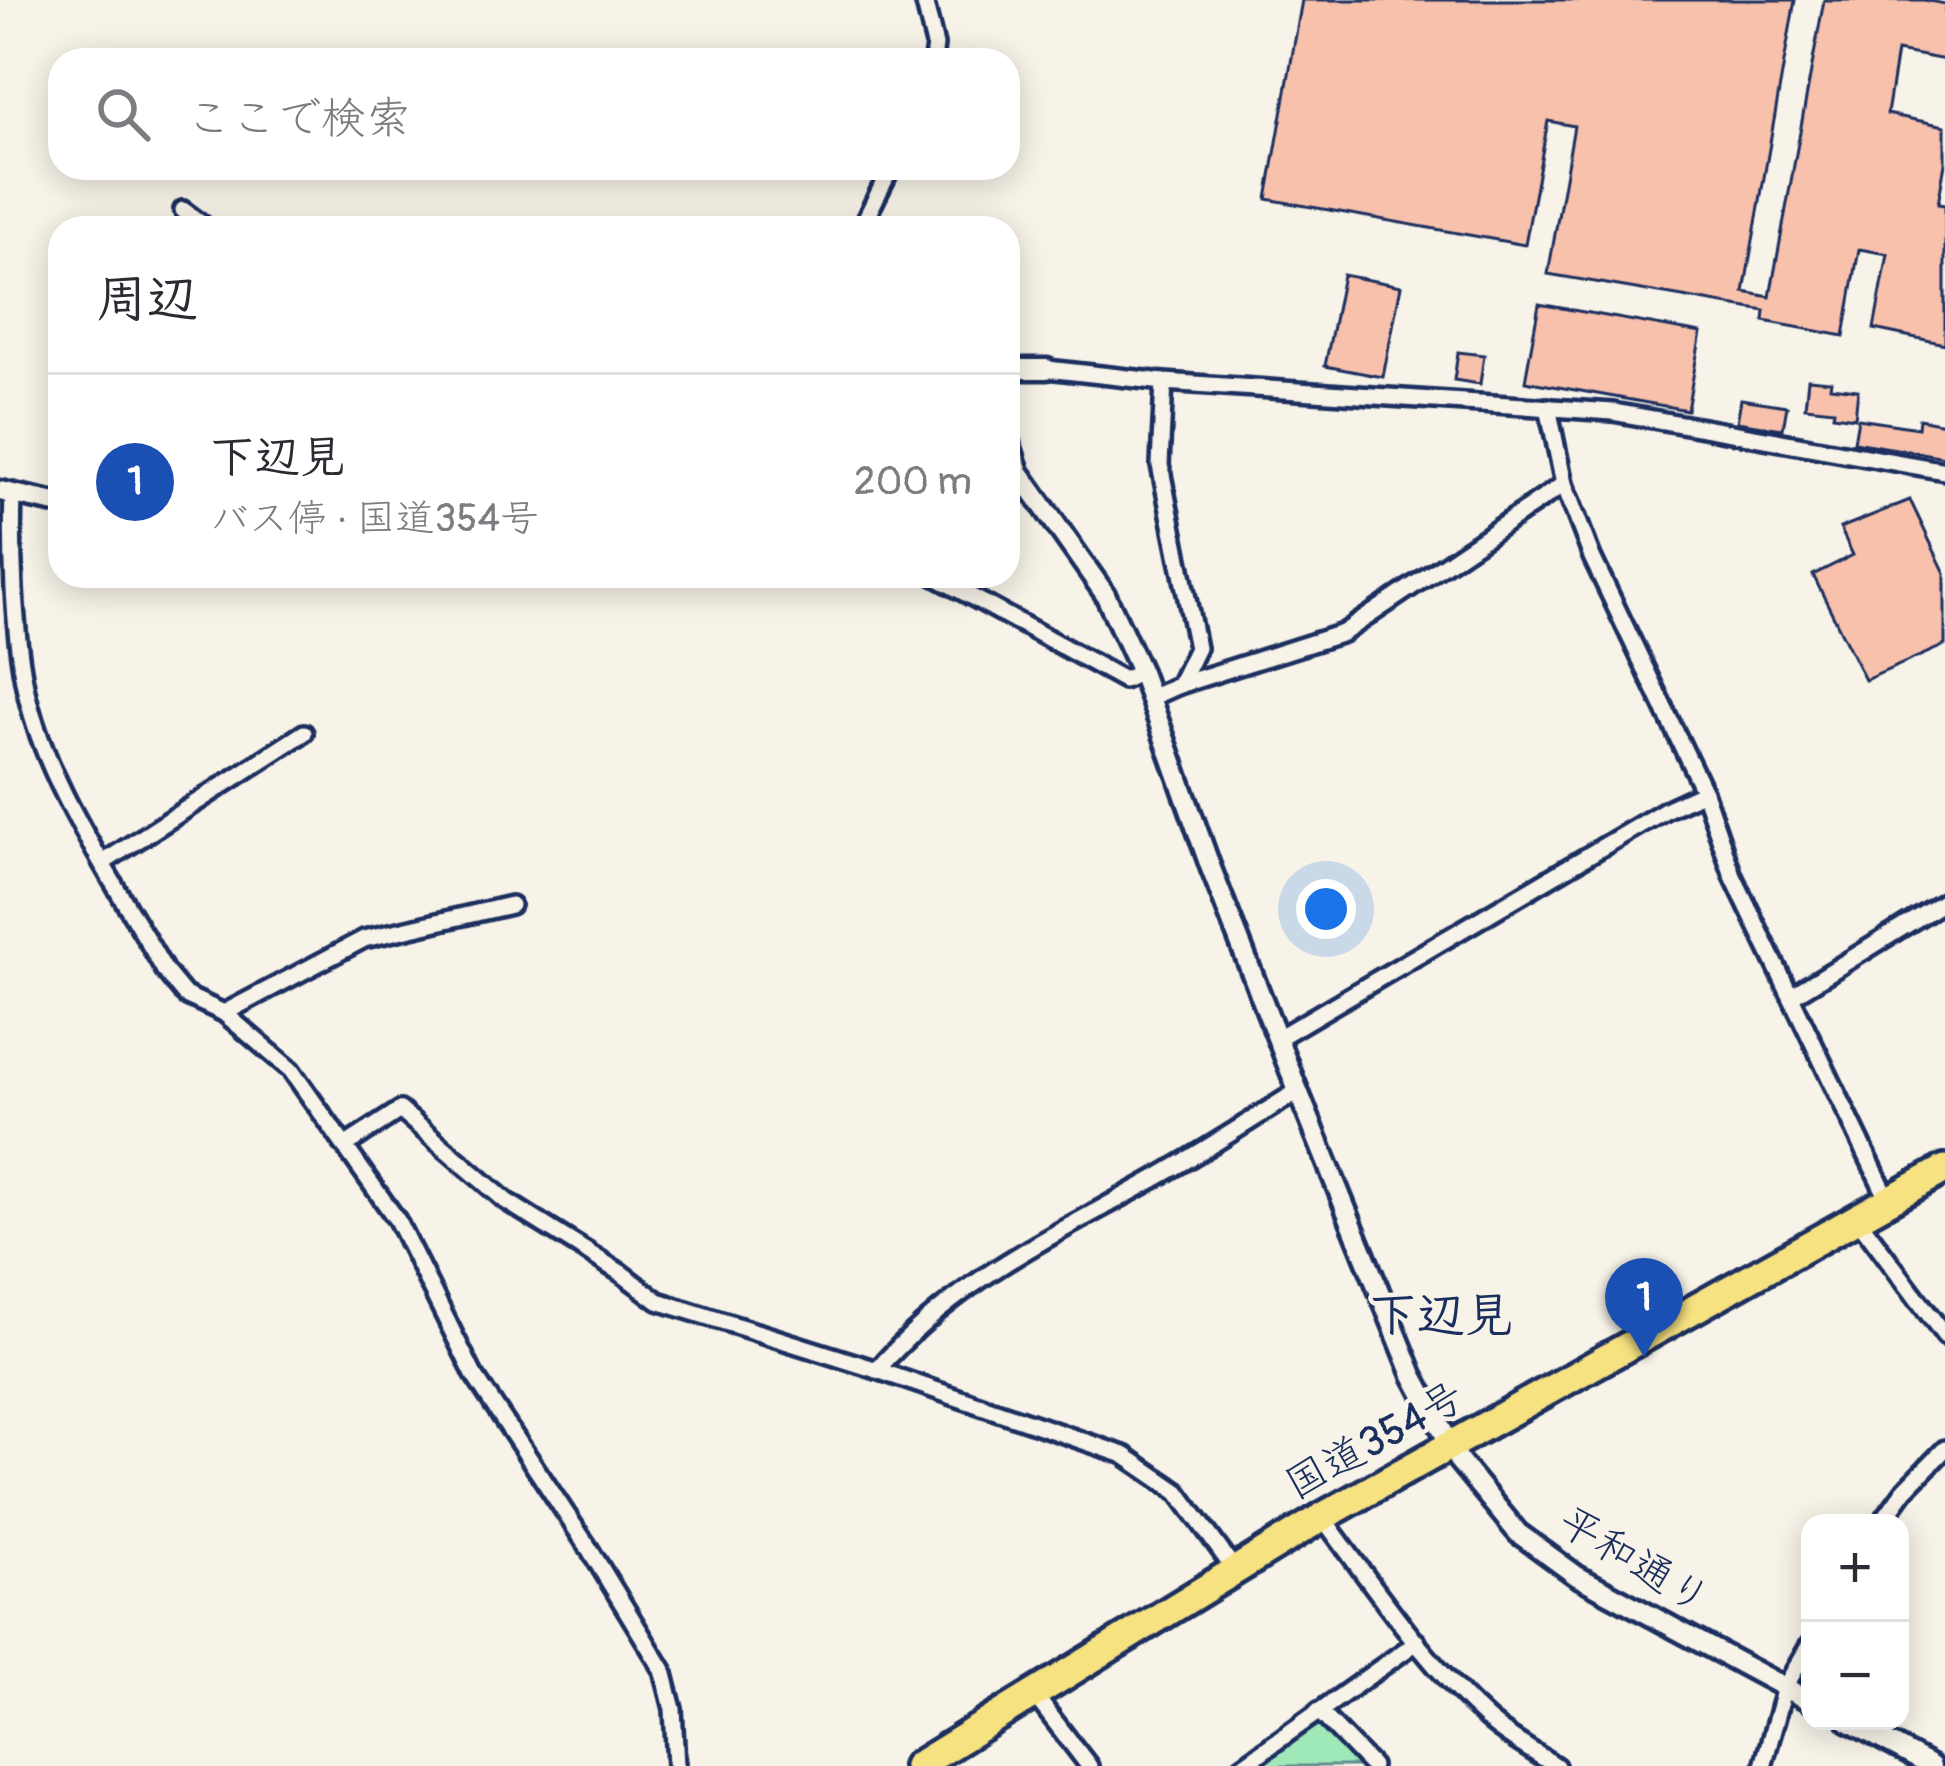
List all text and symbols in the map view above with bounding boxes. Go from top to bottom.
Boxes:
search box [48,48,1020,180]
icon: search [90,81,156,147]
text: ここで検索 [186,91,411,147]
text: 周辺 [96,268,198,332]
text: 下辺見 [210,430,345,486]
text: 1 [127,457,143,506]
text: 200 m [854,457,972,506]
text: バス停 · 国道354号 [210,494,539,543]
your location [1296,879,1356,939]
pin: 1 [1605,1258,1683,1357]
district label: 下辺見 [1369,1286,1513,1346]
street label: 国道354号 [1276,1371,1474,1511]
street label: 平和通り [1549,1495,1719,1627]
map controls [1801,1514,1909,1730]
button: + [1801,1514,1909,1622]
button: − [1801,1622,1909,1730]

